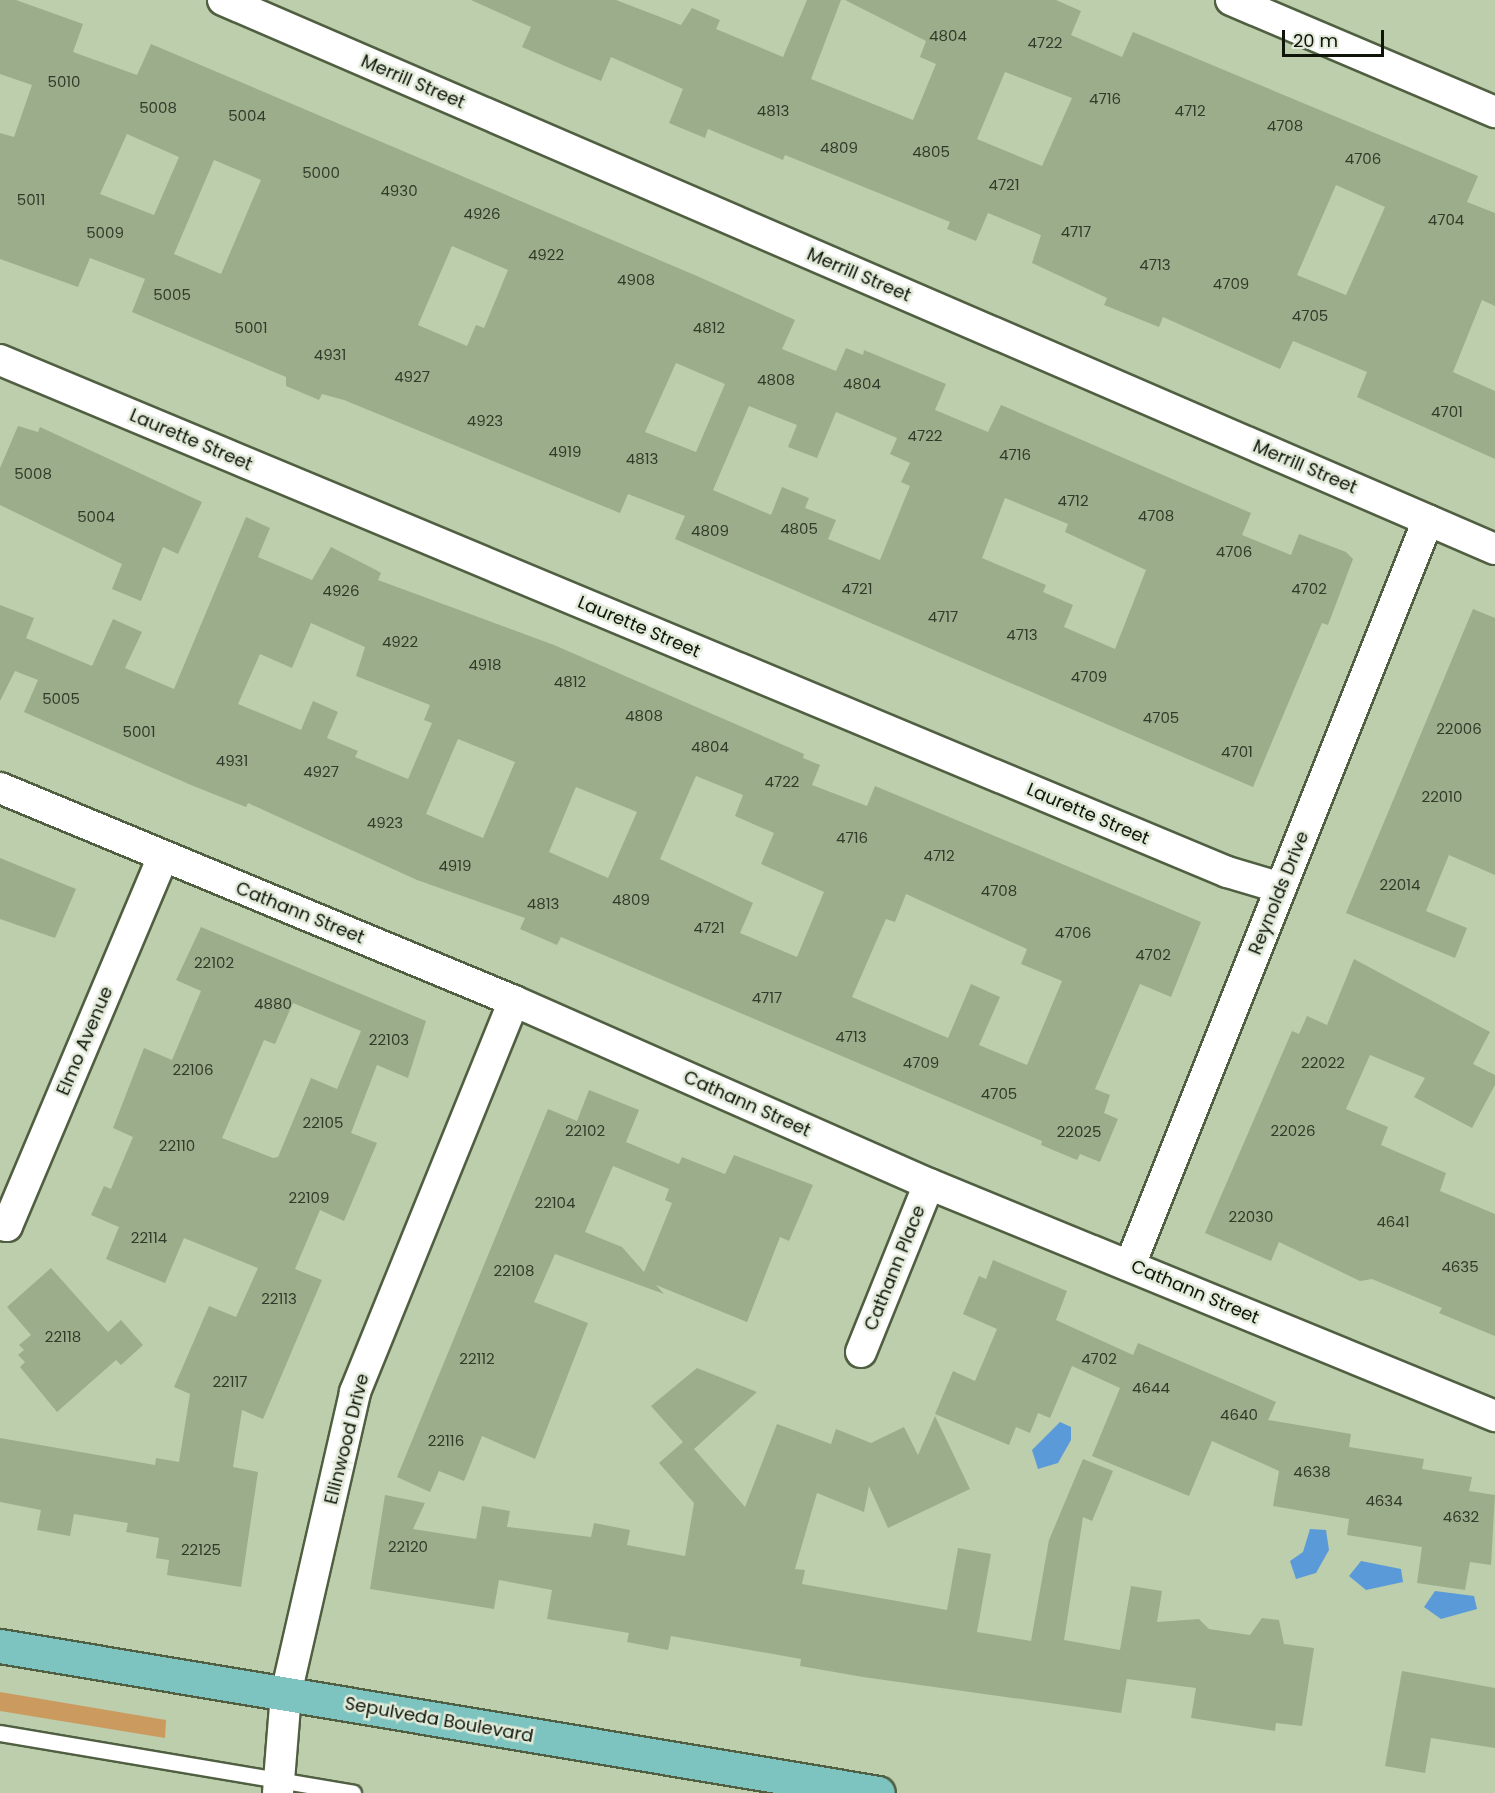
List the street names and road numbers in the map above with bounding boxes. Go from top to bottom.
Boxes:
street label: Merrill Street [358,50,468,114]
street label: Merrill Street [804,243,914,307]
street label: Laurette Street [126,404,256,476]
street label: Merrill Street [1250,435,1360,499]
street label: Laurette Street [574,591,704,663]
street label: Laurette Street [1023,778,1153,850]
street label: Reynolds Drive [1244,828,1314,958]
street label: Cathann Street [233,877,367,949]
street label: Elmo Avenue [52,983,118,1099]
street label: Cathann Street [680,1066,814,1142]
street label: Cathann Place [860,1202,930,1334]
street label: Cathann Street [1128,1255,1262,1329]
street label: Ellinwood Drive [320,1371,374,1507]
street label: Sepulveda Boulevard [343,1693,535,1747]

